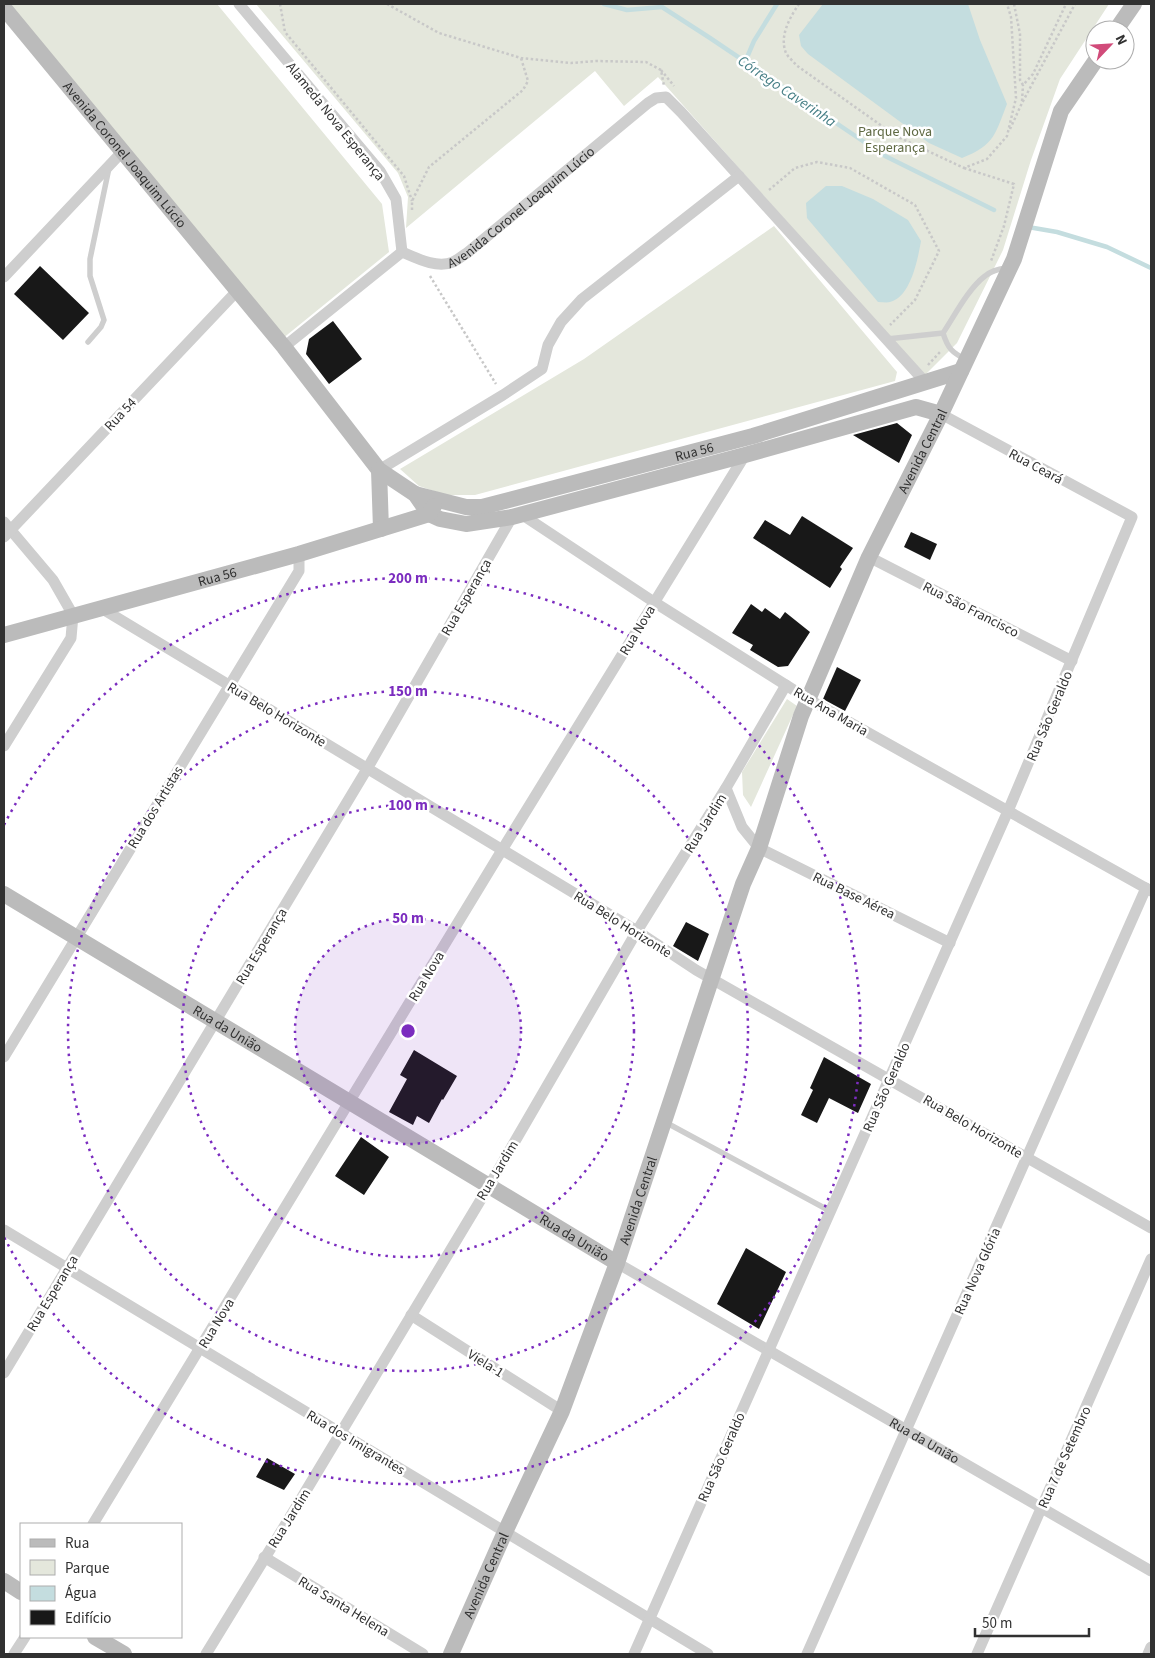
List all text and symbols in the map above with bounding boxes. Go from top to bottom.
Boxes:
north arrow [1085,20,1135,70]
text: N [1110,31,1132,48]
water label: Córrego Caverinha [733,51,840,132]
street label: Alameda Nova Esperança [281,58,389,185]
street label: Avenida Coronel Joaquim Lúcio [58,77,191,233]
park label: Parque Nova Esperança [858,122,932,158]
street label: Avenida Coronel Joaquim Lúcio [445,142,599,274]
street label: Rua 54 [100,393,141,436]
street label: Avenida Central [894,406,953,497]
street label: Rua 56 [673,438,716,467]
street label: Rua Ceará [1005,444,1066,490]
street label: Rua Esperança [437,555,497,640]
street label: Rua 56 [196,563,239,592]
text: 200 m [388,568,428,589]
street label: Rua São Francisco [919,577,1022,643]
street label: Rua Nova [615,602,661,659]
street label: Rua São Geraldo [1022,668,1078,765]
street label: Rua Belo Horizonte [223,677,330,752]
text: 150 m [388,681,428,702]
street label: Rua Ana Maria [789,682,872,741]
street label: Rua dos Artistas [123,762,188,853]
street label: Rua Jardim [680,790,732,857]
text: 100 m [388,795,428,816]
street label: Rua Base Aérea [809,867,898,924]
street label: Rua Belo Horizonte [570,887,675,963]
street label: Rua Esperança [231,905,293,988]
text: 50 m [392,908,424,929]
street label: Rua Nova [404,948,450,1005]
street label: Rua da União [189,1001,266,1058]
centre of rings [399,1022,417,1040]
street label: Rua São Geraldo [858,1039,916,1136]
street label: Rua Belo Horizonte [919,1090,1026,1164]
street label: Rua Jardim [472,1137,524,1204]
street label: Avenida Central [615,1153,663,1248]
street label: Rua da União [536,1210,613,1267]
street label: Rua Nova Glória [950,1225,1006,1318]
street label: Rua Esperança [22,1252,84,1335]
street label: Rua Nova [194,1295,240,1352]
street label: Viela-1 [463,1345,508,1383]
street label: Rua 7 de Setembro [1033,1403,1096,1512]
street label: Rua dos Imigrantes [302,1405,409,1480]
street label: Rua São Geraldo [693,1409,751,1506]
street label: Rua da União [885,1413,963,1469]
street label: Rua Jardim [264,1485,316,1552]
legend [20,1523,182,1638]
street label: Avenida Central [459,1529,515,1622]
text: Rua [65,1533,89,1554]
text: Parque [65,1558,109,1579]
street label: Rua Santa Helena [294,1572,393,1642]
text: Água [65,1583,96,1604]
scale bar [975,1606,1089,1638]
text: Edifício [65,1608,112,1629]
text: 50 m [982,1613,1012,1634]

